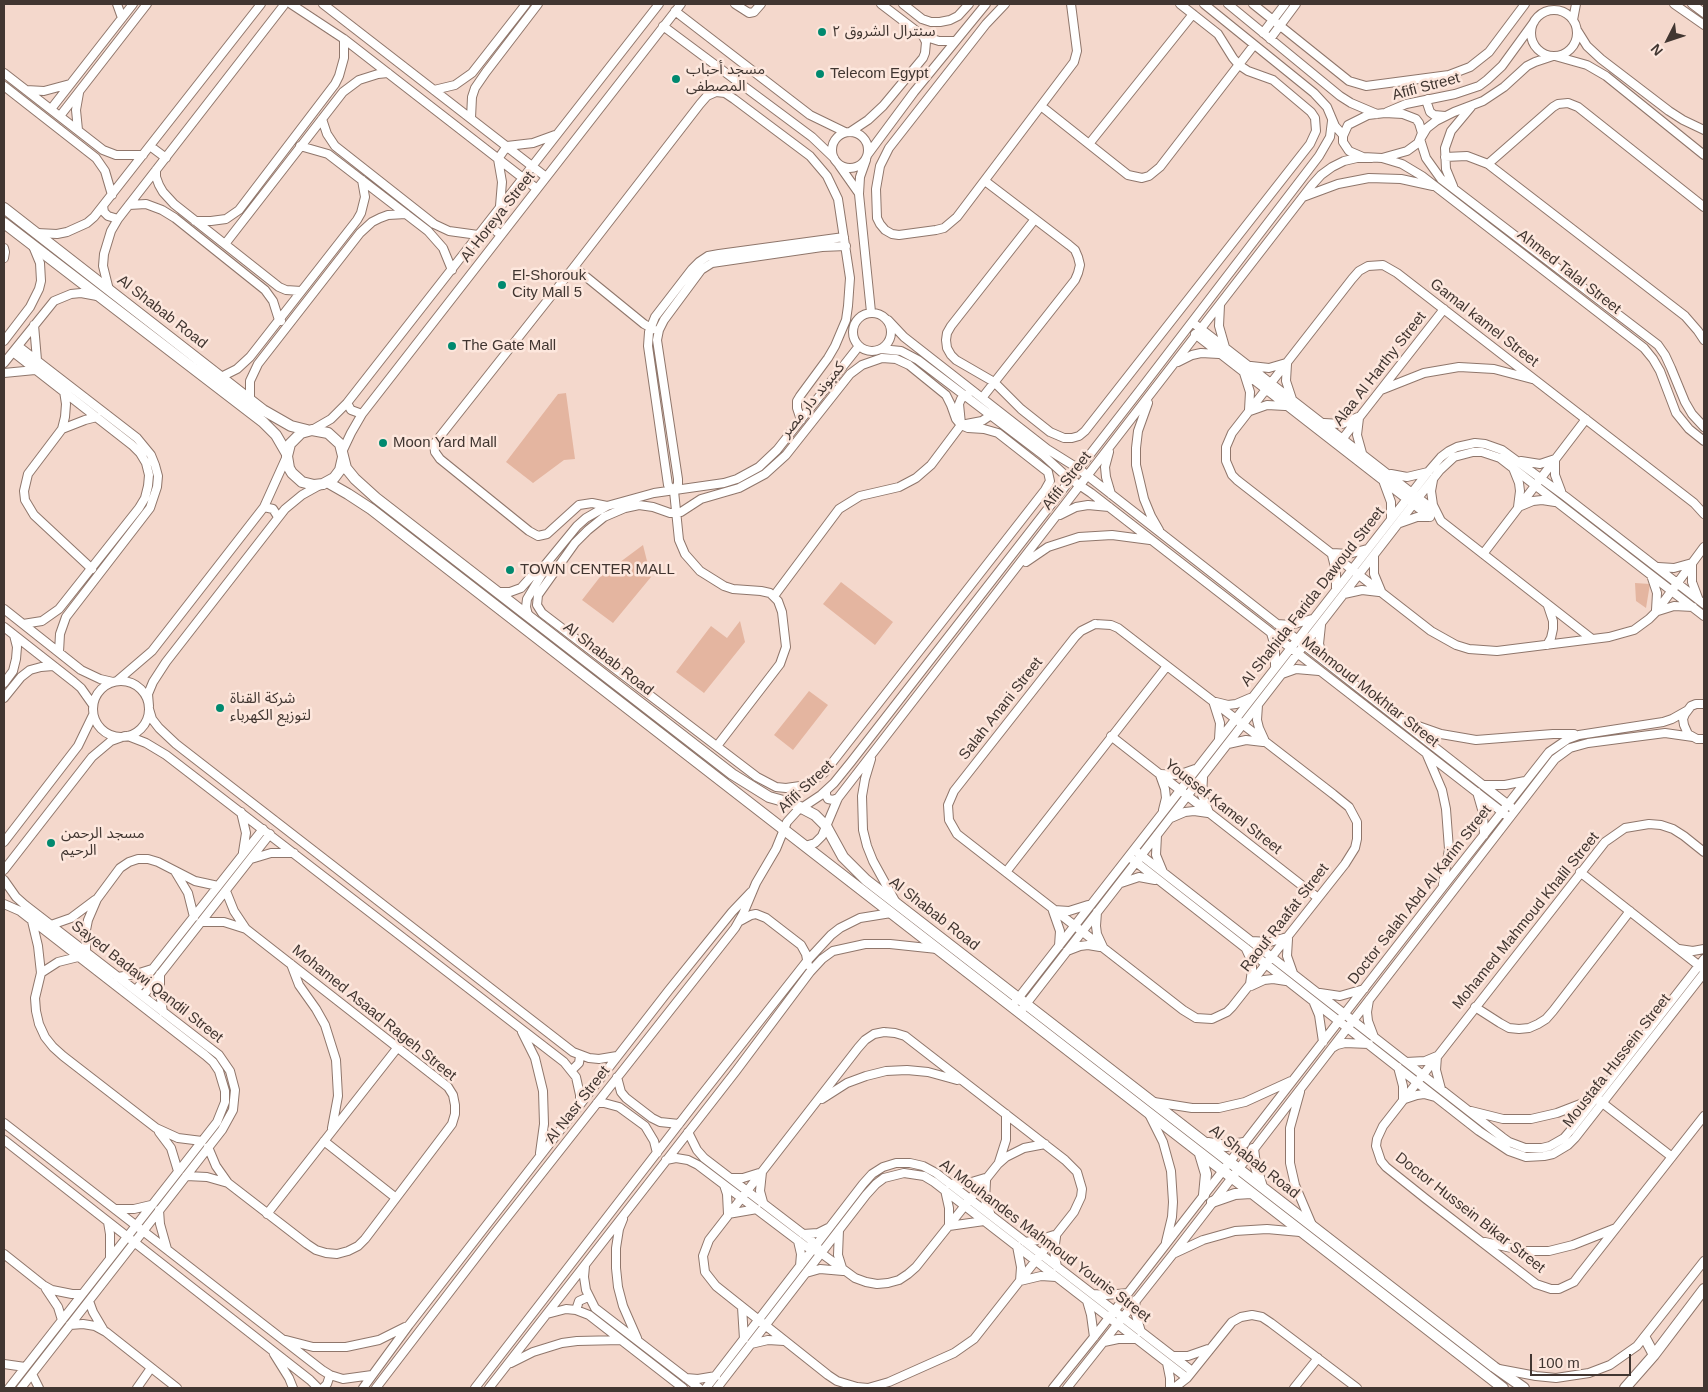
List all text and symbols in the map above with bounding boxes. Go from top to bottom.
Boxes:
north arrow [1643,15,1693,65]
place label: سنترال الشروق ٢ [832,23,935,41]
marker: سنترال الشروق ٢ [816,26,828,38]
text: N [1647,41,1666,59]
place label: مسجد أحباب المصطفى [686,61,765,96]
place label: Telecom Egypt [830,65,928,83]
marker: Telecom Egypt [814,68,826,80]
street label: Afifi Street [1390,69,1462,105]
marker: مسجد أحباب المصطفى [670,73,682,85]
street label: Al Horeya Street [457,168,539,266]
street label: Ahmed Talal Street [1514,226,1624,318]
place label: El-Shorouk City Mall 5 [512,267,586,302]
street label: Al Shabab Road [113,271,211,353]
street label: Gamal kamel Street [1426,275,1542,371]
marker: El-Shorouk City Mall 5 [496,279,508,291]
street label: Alaa Al Harthy Street [1330,308,1430,430]
place label: The Gate Mall [462,337,556,355]
marker: The Gate Mall [446,340,458,352]
street label: كمبوند دار مصر [777,359,849,441]
place label: Moon Yard Mall [393,434,497,452]
marker: Moon Yard Mall [377,437,389,449]
street label: Afifi Street [1039,448,1095,514]
street label: Al Shahida Farida Dawoud Street [1237,504,1389,690]
place label: TOWN CENTER MALL [520,561,675,579]
marker: TOWN CENTER MALL [504,564,516,576]
street label: Al Shabab Road [559,618,657,700]
street label: Mahmoud Mokhtar Street [1298,633,1442,751]
street label: Salah Anani Street [955,654,1047,764]
place label: شركة القناة لتوزيع الكهرباء [230,690,311,725]
marker: شركة القناة لتوزيع الكهرباء [214,702,226,714]
street label: Youssef Kamel Street [1161,756,1285,858]
street label: Afifi Street [775,757,837,817]
street label: Doctor Salah Abd Al Karim Street [1344,802,1496,988]
place label: مسجد الرحمن الرحيم [61,825,145,860]
street label: Mohamed Mahmoud Khalil Street [1449,829,1603,1013]
marker: مسجد الرحمن الرحيم [45,837,57,849]
street label: Raouf Raafat Street [1237,860,1333,976]
street label: Al Shabab Road [885,873,983,955]
street label: Sayed Badawi Qandil Street [68,917,226,1047]
street label: Mohamed Asaad Rageh Street [288,941,460,1085]
street label: Moustafa Hussein Street [1559,991,1675,1131]
street label: Al Nasr Street [542,1063,614,1147]
street label: Al Shabab Road [1205,1121,1303,1203]
street label: Doctor Hussein Bikar Street [1392,1149,1548,1277]
street label: Al Mouhandes Mahmoud Younis Street [936,1156,1154,1326]
scale bar [1533,1344,1634,1376]
text: 100 m [1538,1354,1580,1371]

